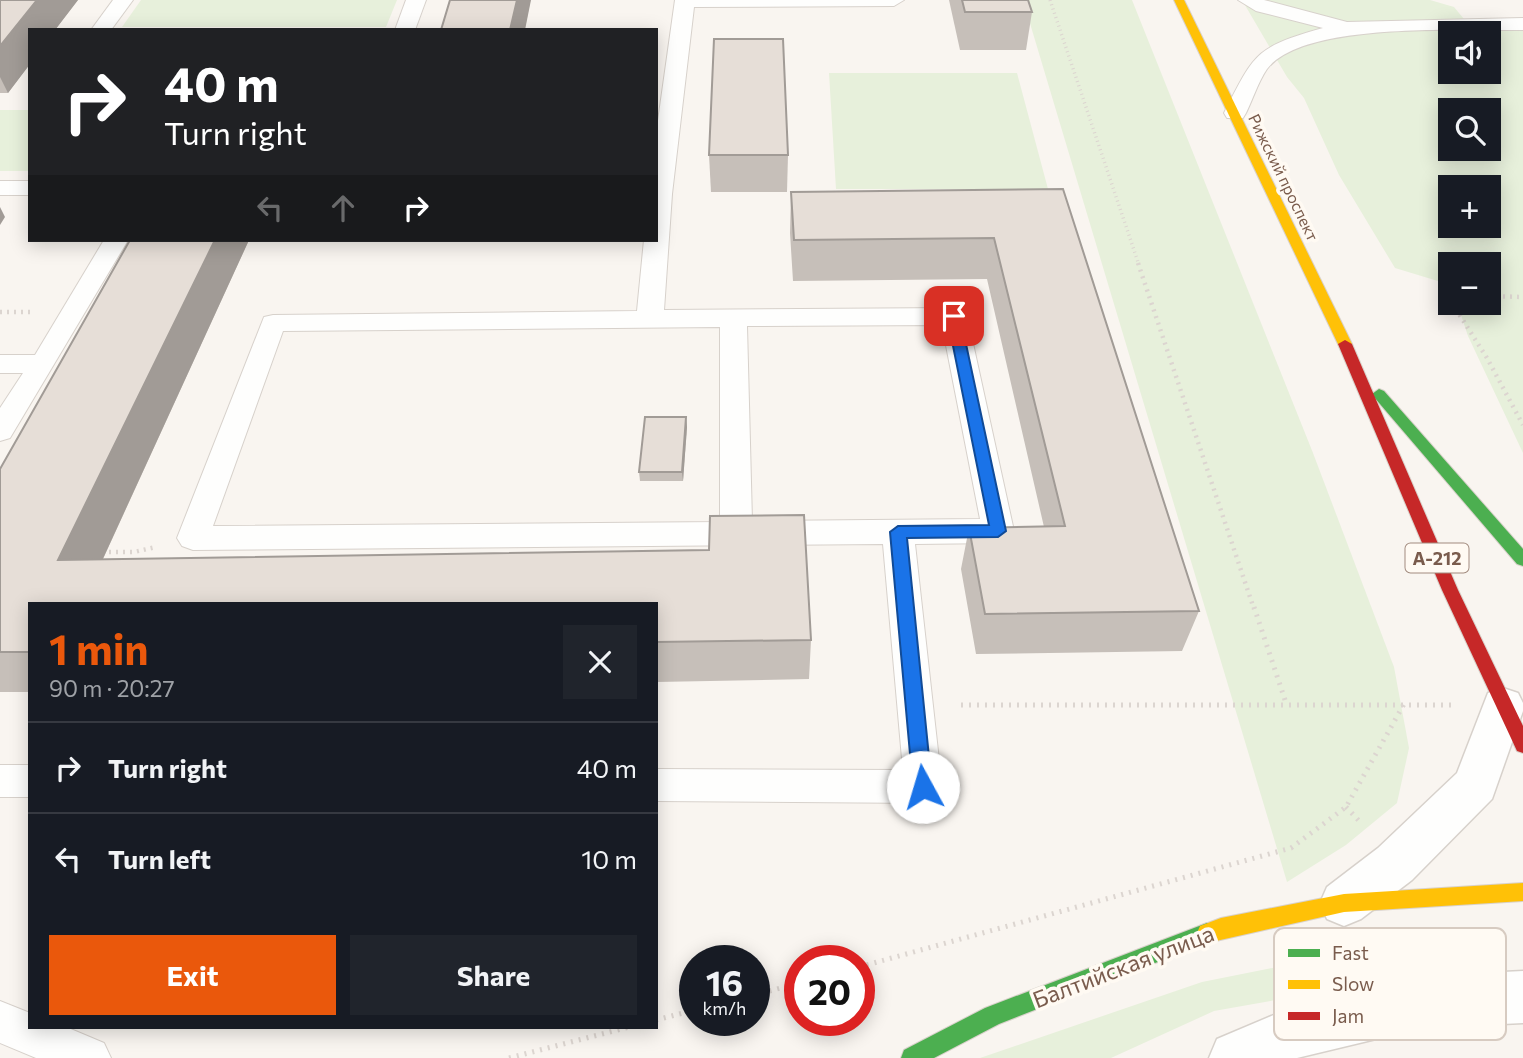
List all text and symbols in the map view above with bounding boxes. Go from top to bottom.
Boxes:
map controls [1438,21,1501,315]
button: sound [1438,21,1501,84]
text: 40 m [164,52,279,112]
icon: right [49,56,140,147]
button: search [1438,98,1501,161]
street label: Рижский проспект [1245,110,1323,244]
text: Turn right [164,112,307,152]
button: + [1438,175,1501,238]
icon: left [251,189,289,227]
icon: ahead [324,189,362,227]
icon: right [397,189,435,227]
button: − [1438,252,1501,315]
pin [924,286,984,346]
icon: arrive [935,297,973,335]
road number: А-212 [1406,544,1468,572]
text: 1 min [49,622,149,674]
button: close [563,625,637,699]
text: 90 m · 20:27 [49,674,175,702]
icon: right [49,749,87,787]
position arrow [886,750,960,824]
text: Turn right [108,752,227,783]
text: 40 m [577,752,637,783]
icon: left [49,840,87,878]
text: Turn left [108,843,211,874]
text: 10 m [581,843,637,874]
street label: Балтийская улица [1028,919,1218,1013]
legend [1274,928,1506,1040]
button: Exit [49,935,336,1015]
button: Share [350,935,637,1015]
text: Fast [1332,941,1369,964]
speed limit sign: 20 [784,945,875,1036]
text: 16 [706,960,743,1003]
text: Slow [1332,972,1374,995]
text: km/h [703,997,746,1019]
text: Jam [1332,1004,1364,1027]

